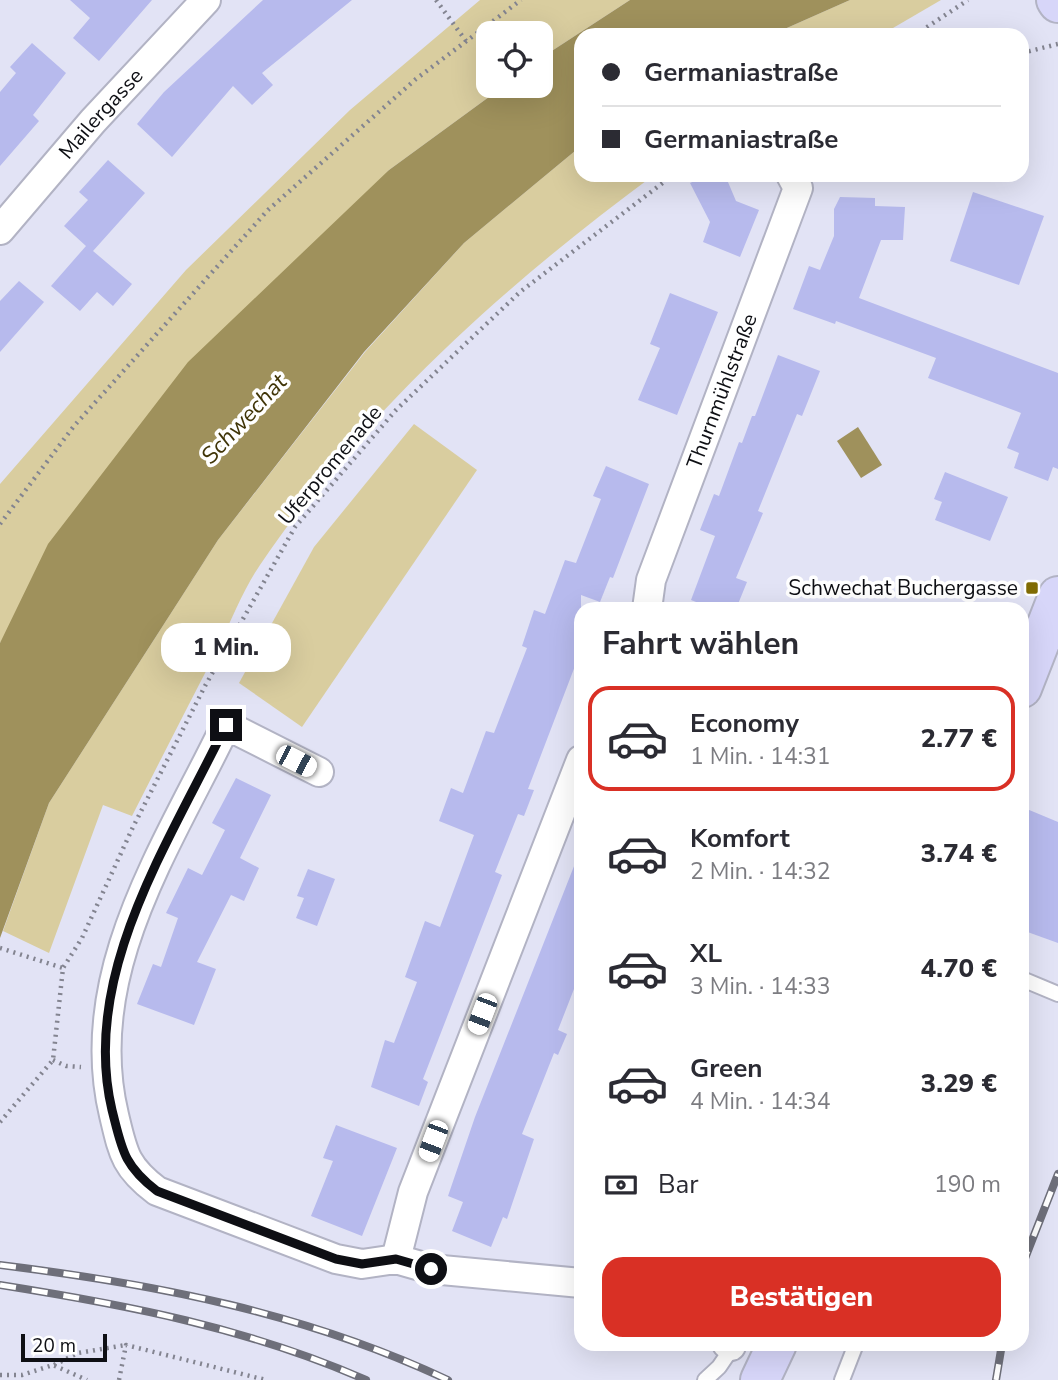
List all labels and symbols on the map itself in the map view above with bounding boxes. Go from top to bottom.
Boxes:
street label: Mailergasse [52,62,149,165]
street label: Thurnmühlstraße [680,310,764,473]
water label: Schwechat [194,366,295,471]
street label: Uferpromenade [272,399,388,531]
place label: Schwechat Buchergasse [788,574,1018,602]
marker: Schwechat Buchergasse [1024,580,1040,596]
callout: 1 Min. [161,624,291,672]
route end [210,709,242,741]
car [273,742,320,780]
car [465,991,500,1037]
car [416,1118,451,1164]
route start [415,1253,447,1285]
scale bar [21,1331,107,1363]

